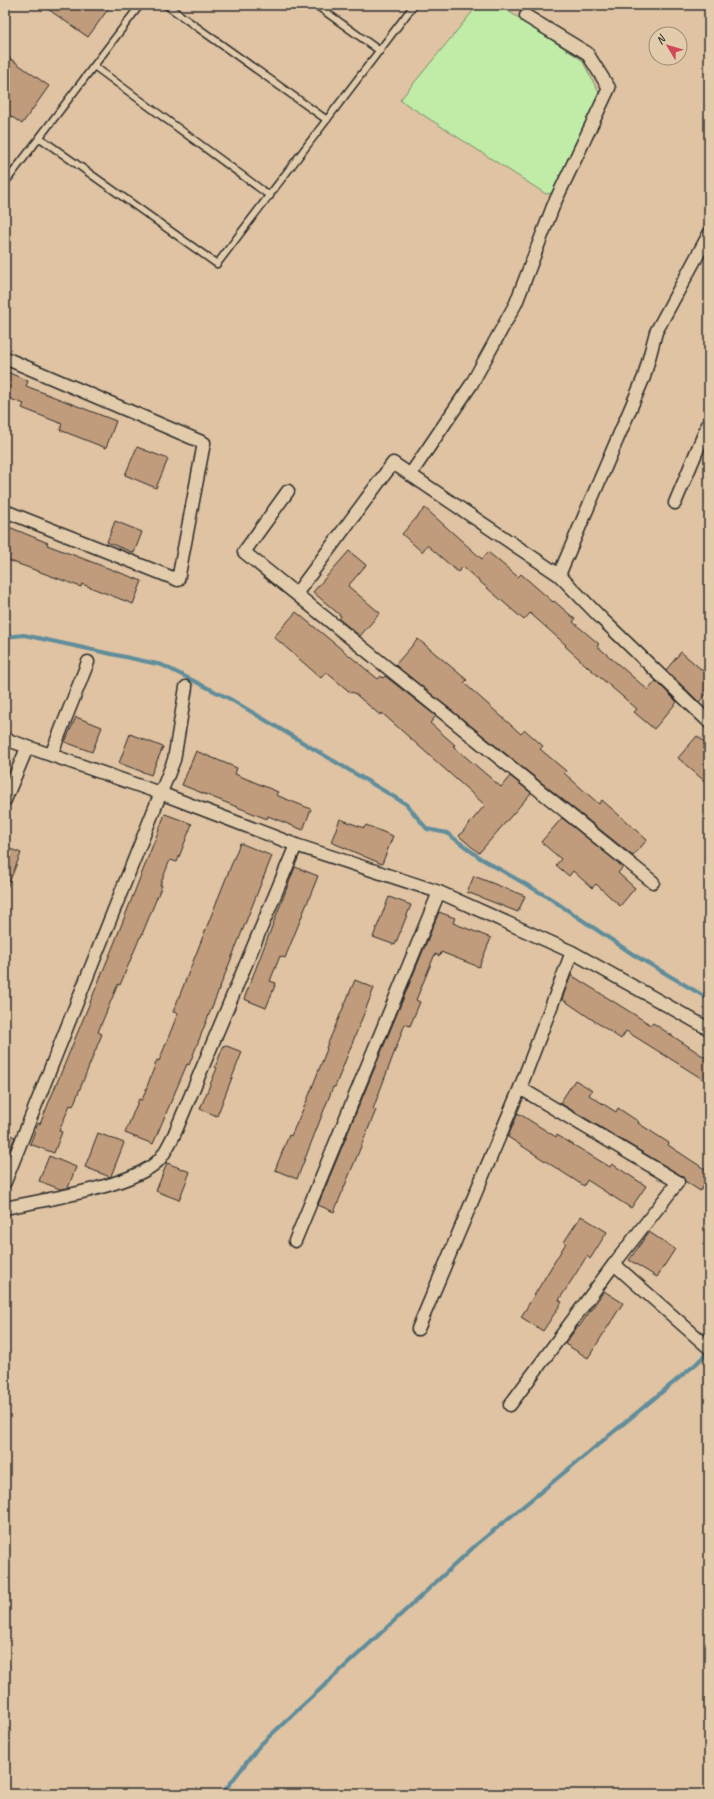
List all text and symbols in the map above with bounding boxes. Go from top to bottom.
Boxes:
north arrow [648,26,688,66]
text: N [653,31,669,47]

